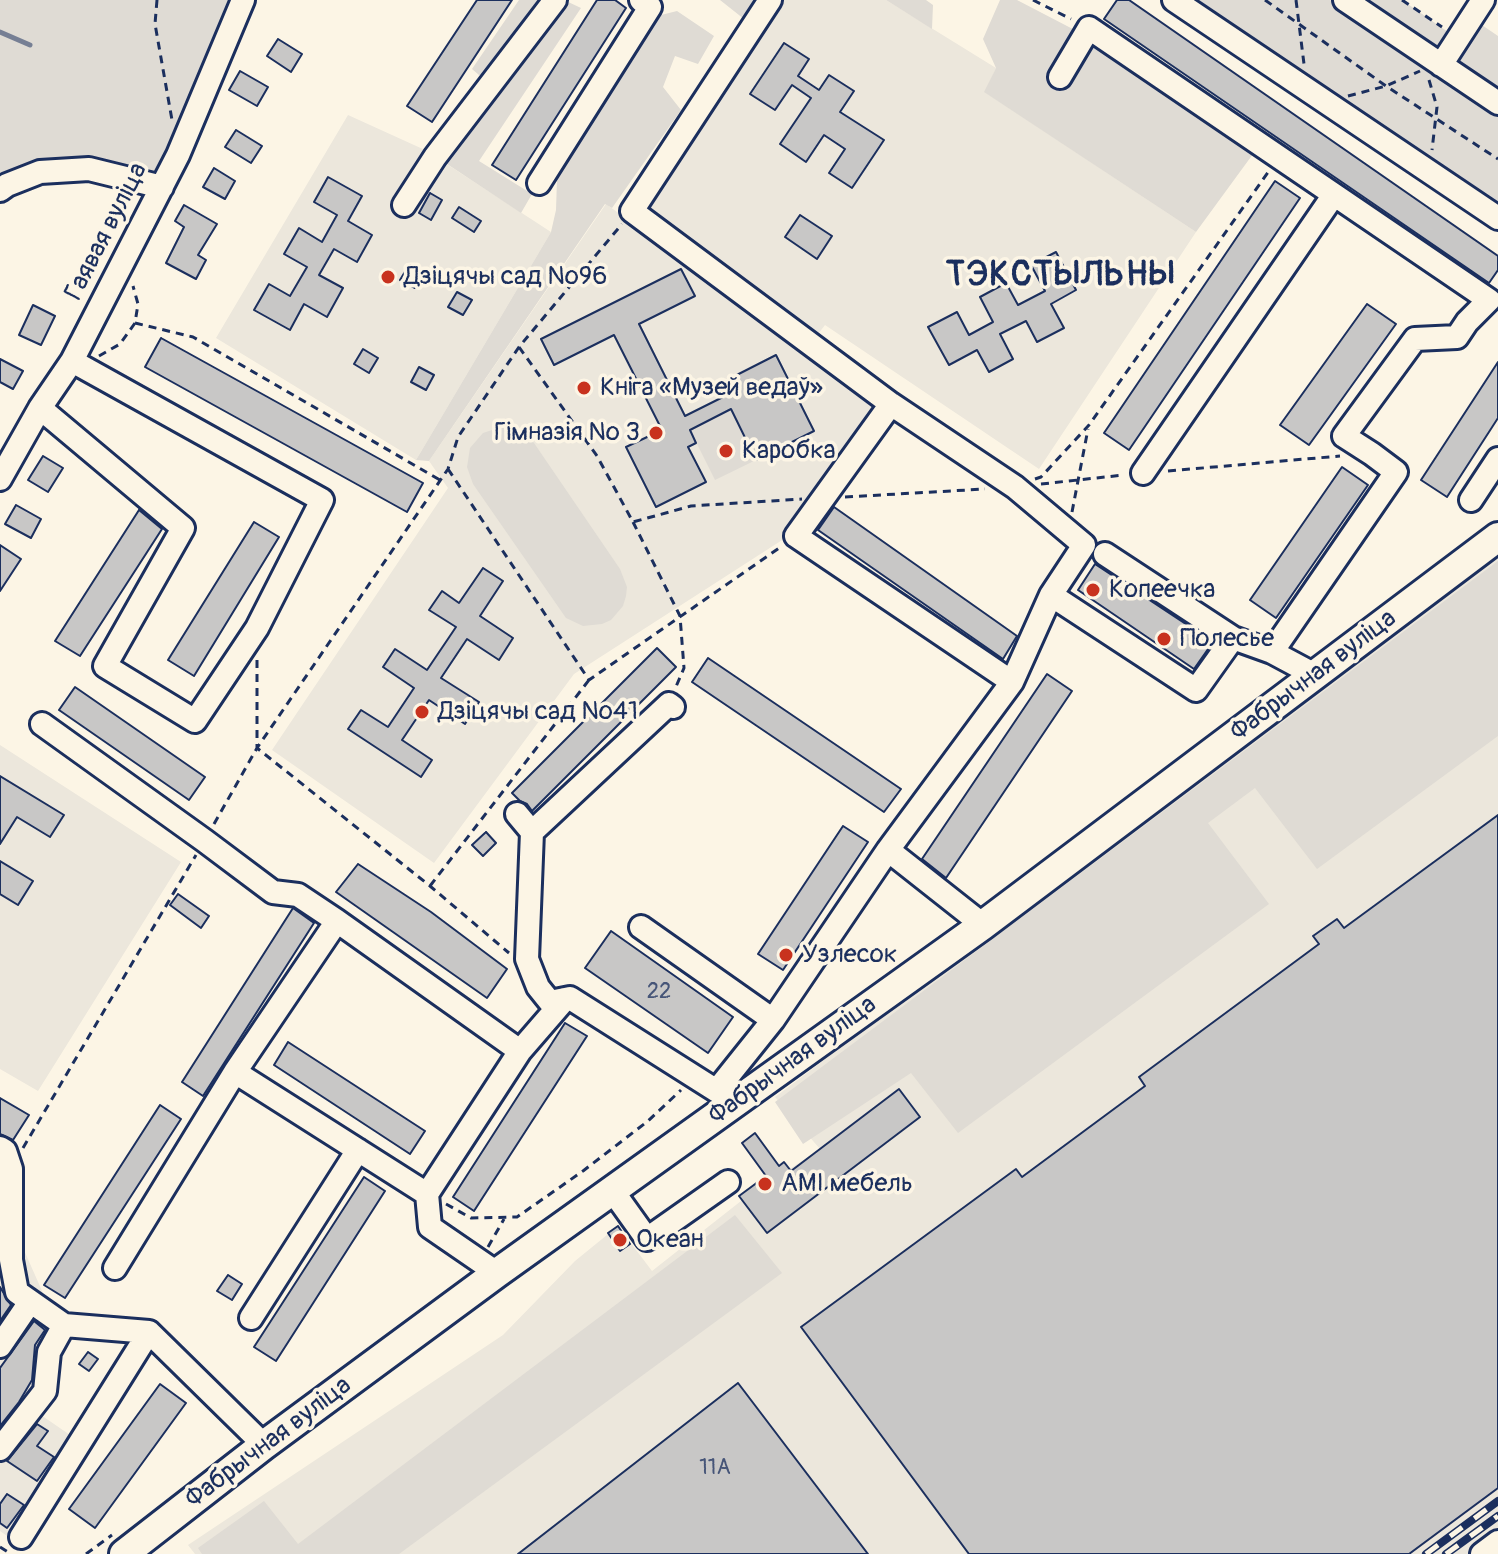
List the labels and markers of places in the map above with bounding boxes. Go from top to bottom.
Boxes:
place label: Дзіцячы сад №96 [404,261,607,293]
marker: Дзіцячы сад №96 [379,268,397,286]
place label: Кніга «Музей ведаў» [600,372,823,404]
marker: Кніга «Музей ведаў» [575,379,593,397]
place label: Гімназія № 3 [494,417,640,449]
marker: Гімназія № 3 [647,424,665,442]
place label: Каробка [742,435,836,467]
marker: Каробка [717,442,735,460]
place label: Копеечка [1109,574,1215,606]
marker: Копеечка [1084,581,1102,599]
place label: Полесье [1180,623,1274,655]
marker: Полесье [1155,630,1173,648]
place label: Дзіцячы сад №41 [438,696,638,728]
marker: Дзіцячы сад №41 [413,703,431,721]
place label: Узлесок [802,939,897,971]
marker: Узлесок [777,946,795,964]
place label: AMI мебель [781,1168,913,1200]
marker: AMI мебель [756,1175,774,1193]
place label: Океан [636,1224,704,1256]
marker: Океан [611,1231,629,1249]

